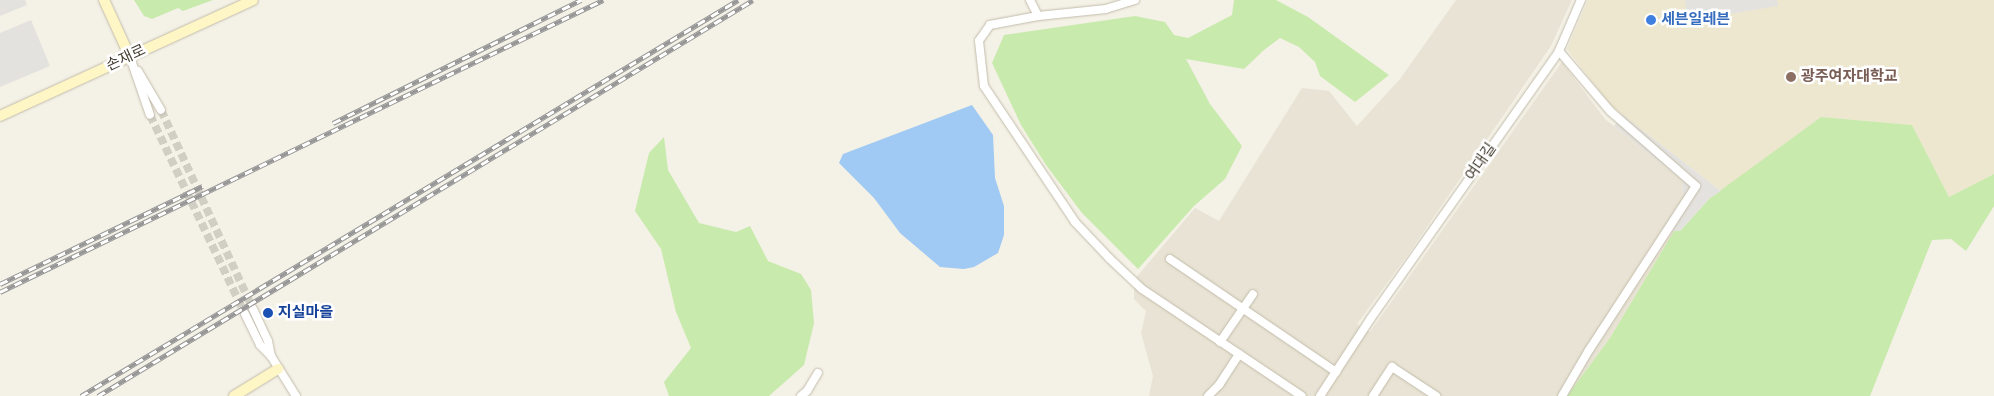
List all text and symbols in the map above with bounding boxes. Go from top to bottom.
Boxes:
place label: 세븐일레븐 [1661,11,1730,29]
marker: 세븐일레븐 [1645,14,1657,26]
street label: 손재로 [103,41,149,75]
place label: 광주여자대학교 [1801,68,1898,86]
marker: 광주여자대학교 [1785,71,1797,83]
street label: 여대길 [1462,140,1500,184]
place label: 지실마을 [278,304,333,322]
marker: 지실마을 [262,307,274,319]

